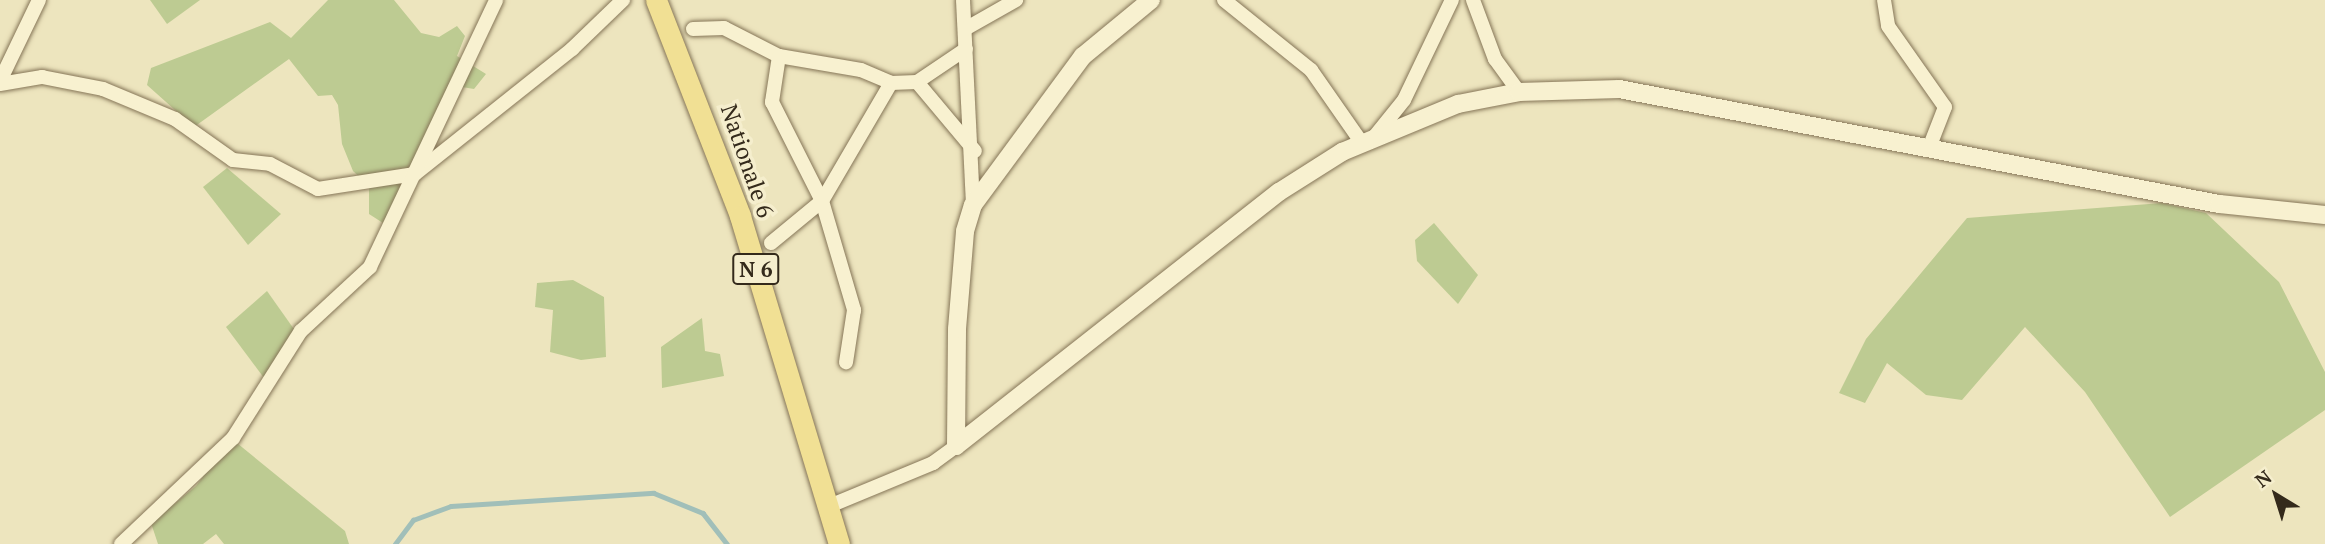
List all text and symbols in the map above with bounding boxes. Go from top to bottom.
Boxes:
street label: Nationale 6 [715,101,779,221]
road number: N 6 [732,252,780,286]
north arrow [2241,460,2311,530]
text: N [2249,464,2276,492]

